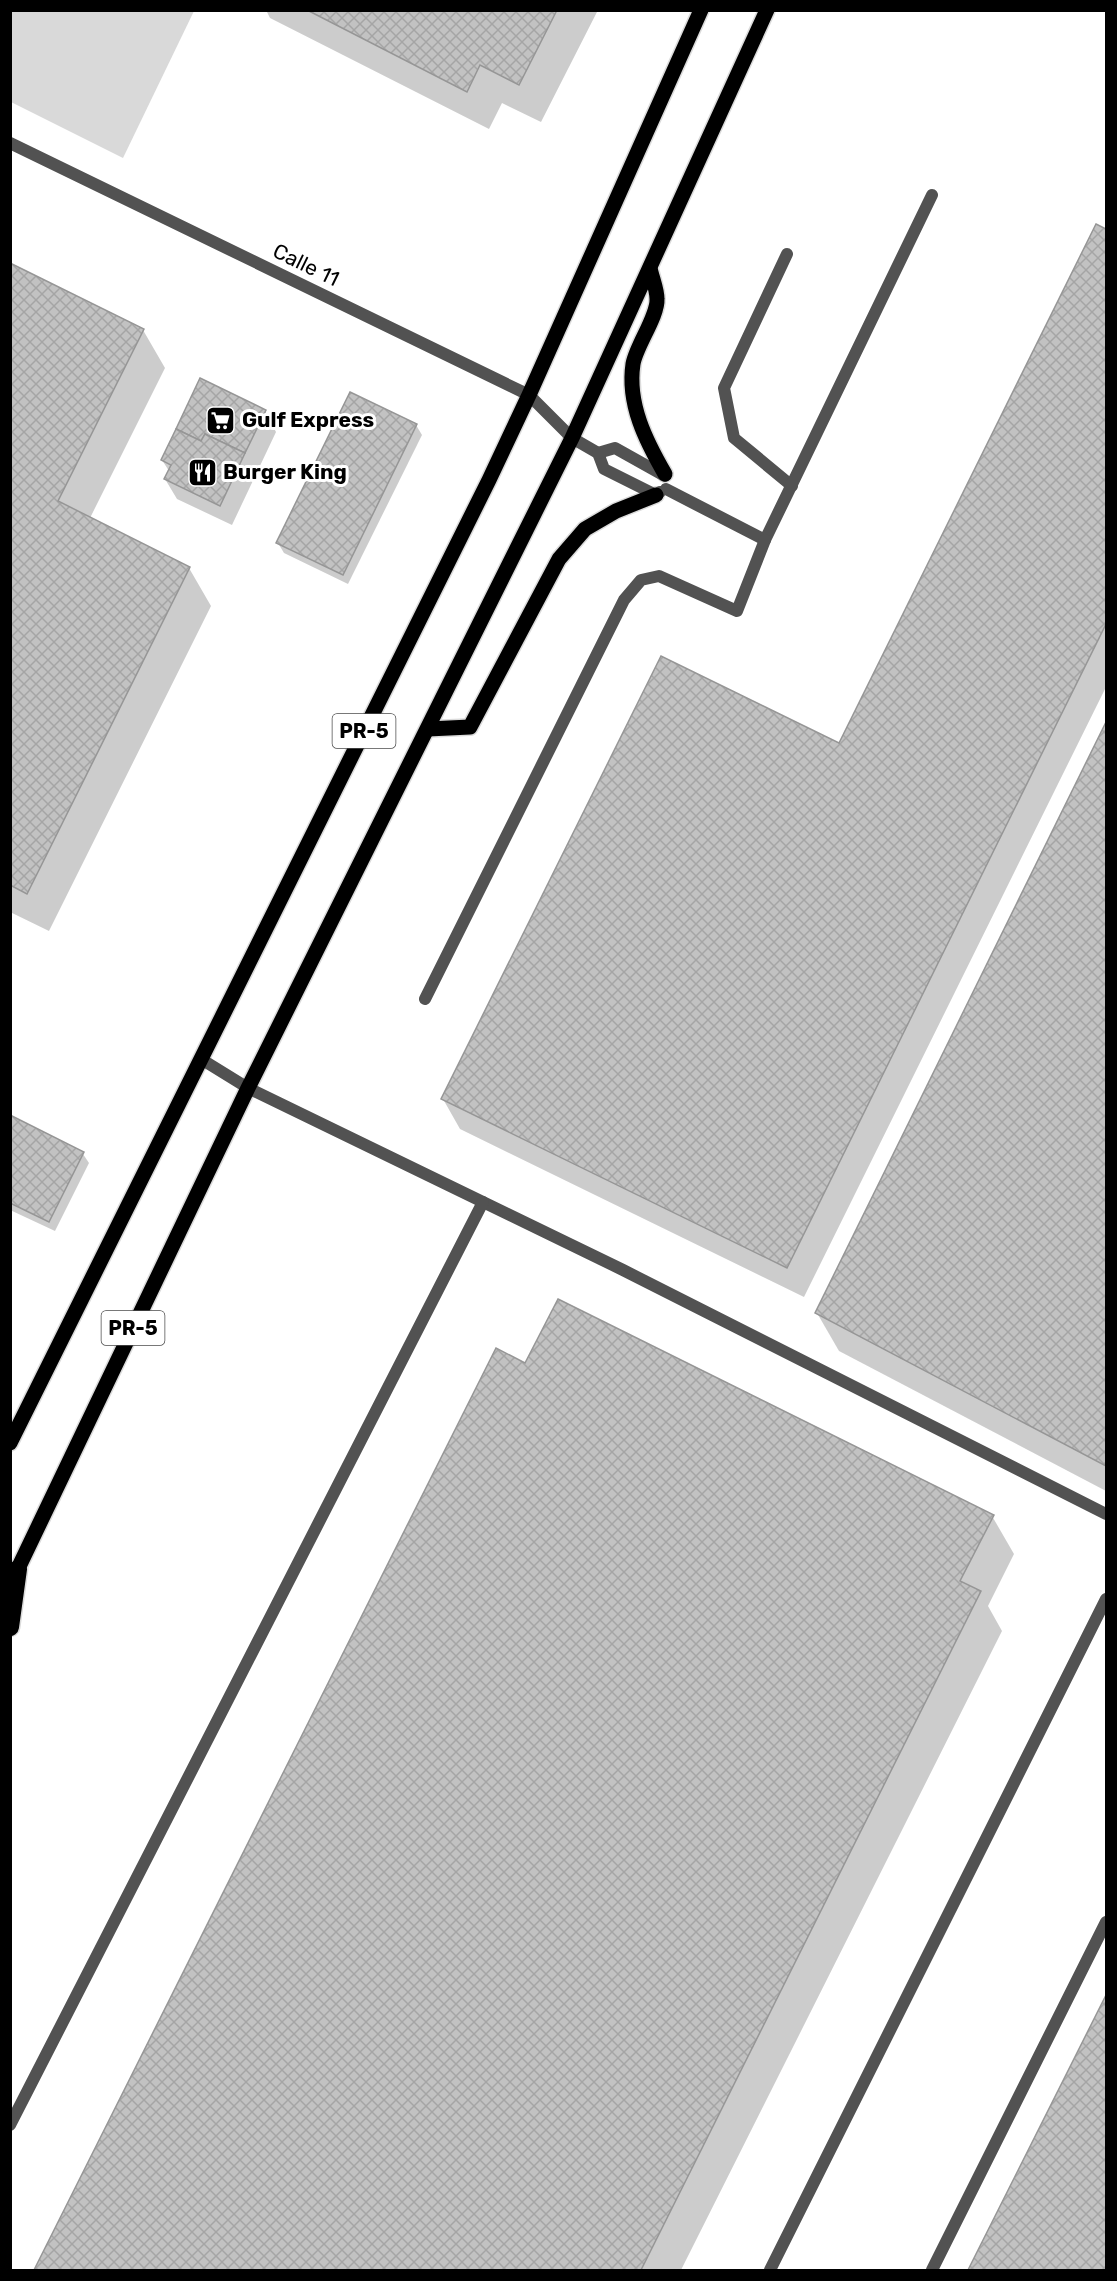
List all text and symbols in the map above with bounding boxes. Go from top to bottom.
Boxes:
street label: Calle 11 [269,238,343,291]
supermarket icon: Gulf Express [205,404,237,436]
place label: Gulf Express [242,407,374,432]
restaurant icon: Burger King [186,456,218,488]
place label: Burger King [223,459,347,484]
road number: PR-5 [332,714,395,748]
road number: PR-5 [102,1311,164,1345]

